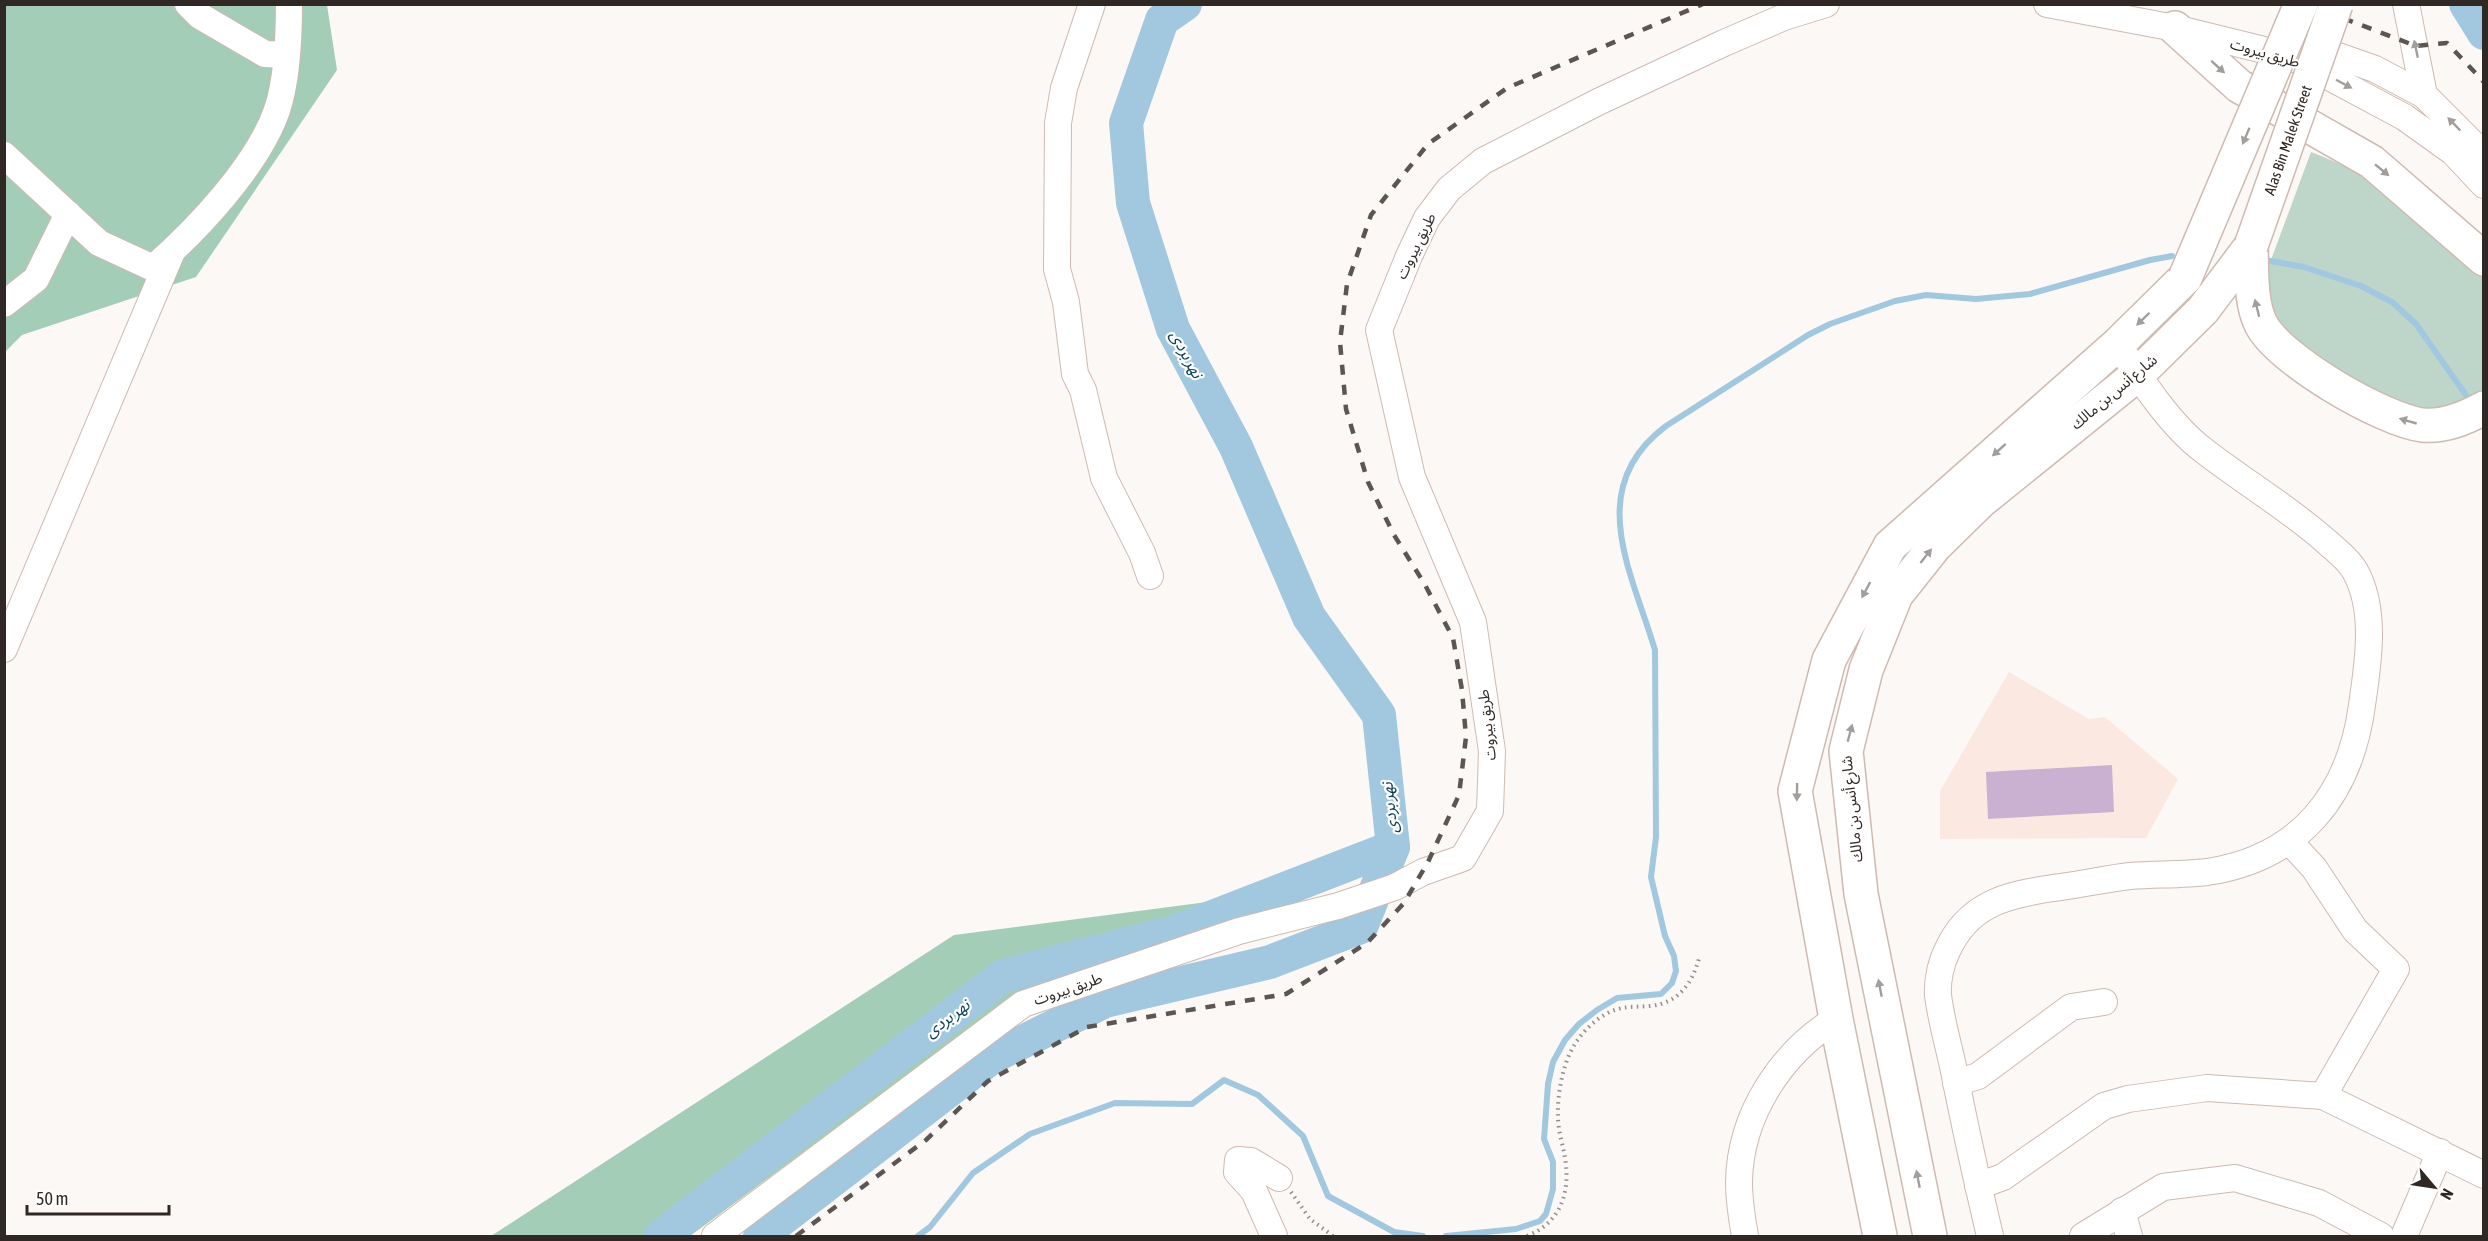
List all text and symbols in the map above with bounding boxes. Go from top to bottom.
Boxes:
street label: طريق بيروت [2228,34,2302,72]
one-way arrow [2411,40,2420,59]
one-way arrow [2210,60,2225,73]
one-way arrow [2336,79,2353,89]
street label: Alas Bin Malek Street [2261,83,2315,197]
one-way arrow [2447,117,2461,132]
one-way arrow [2241,127,2250,144]
one-way arrow [2375,164,2390,176]
street label: طريق بيروت [1392,210,1441,283]
one-way arrow [2251,299,2261,317]
one-way arrow [2137,312,2151,326]
water label: نهر بردى [1166,327,1208,383]
street label: شارع أنس بن مالك [2067,351,2163,436]
one-way arrow [2399,416,2417,425]
one-way arrow [1991,443,2006,457]
one-way arrow [1920,549,1932,564]
one-way arrow [1862,581,1872,599]
street label: طريق بيروت [1474,688,1501,761]
one-way arrow [1846,724,1855,742]
street label: شارع أنس بن مالك [1837,754,1870,863]
water label: نهر بردى [1377,780,1402,834]
one-way arrow [1793,783,1802,802]
street label: طريق بيروت [1031,969,1105,1010]
one-way arrow [1875,978,1884,997]
water label: نهر بردى [921,995,975,1041]
north arrow [2404,1157,2464,1217]
one-way arrow [1913,1170,1923,1188]
scale bar [27,1178,170,1216]
text: N [2437,1186,2457,1203]
text: 50 m [36,1188,68,1209]

